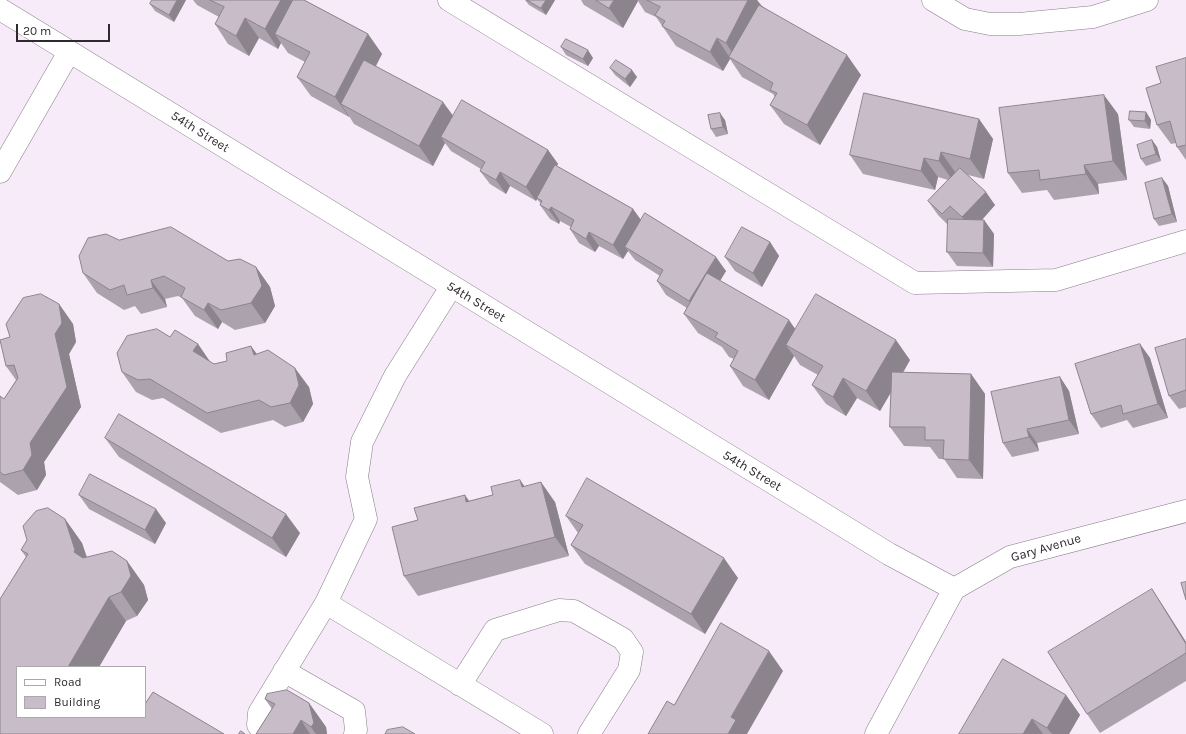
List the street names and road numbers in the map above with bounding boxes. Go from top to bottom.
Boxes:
street label: 54th Street [168,108,232,156]
street label: 54th Street [444,278,508,326]
street label: 54th Street [720,447,784,495]
street label: Gary Avenue [1009,531,1083,565]

